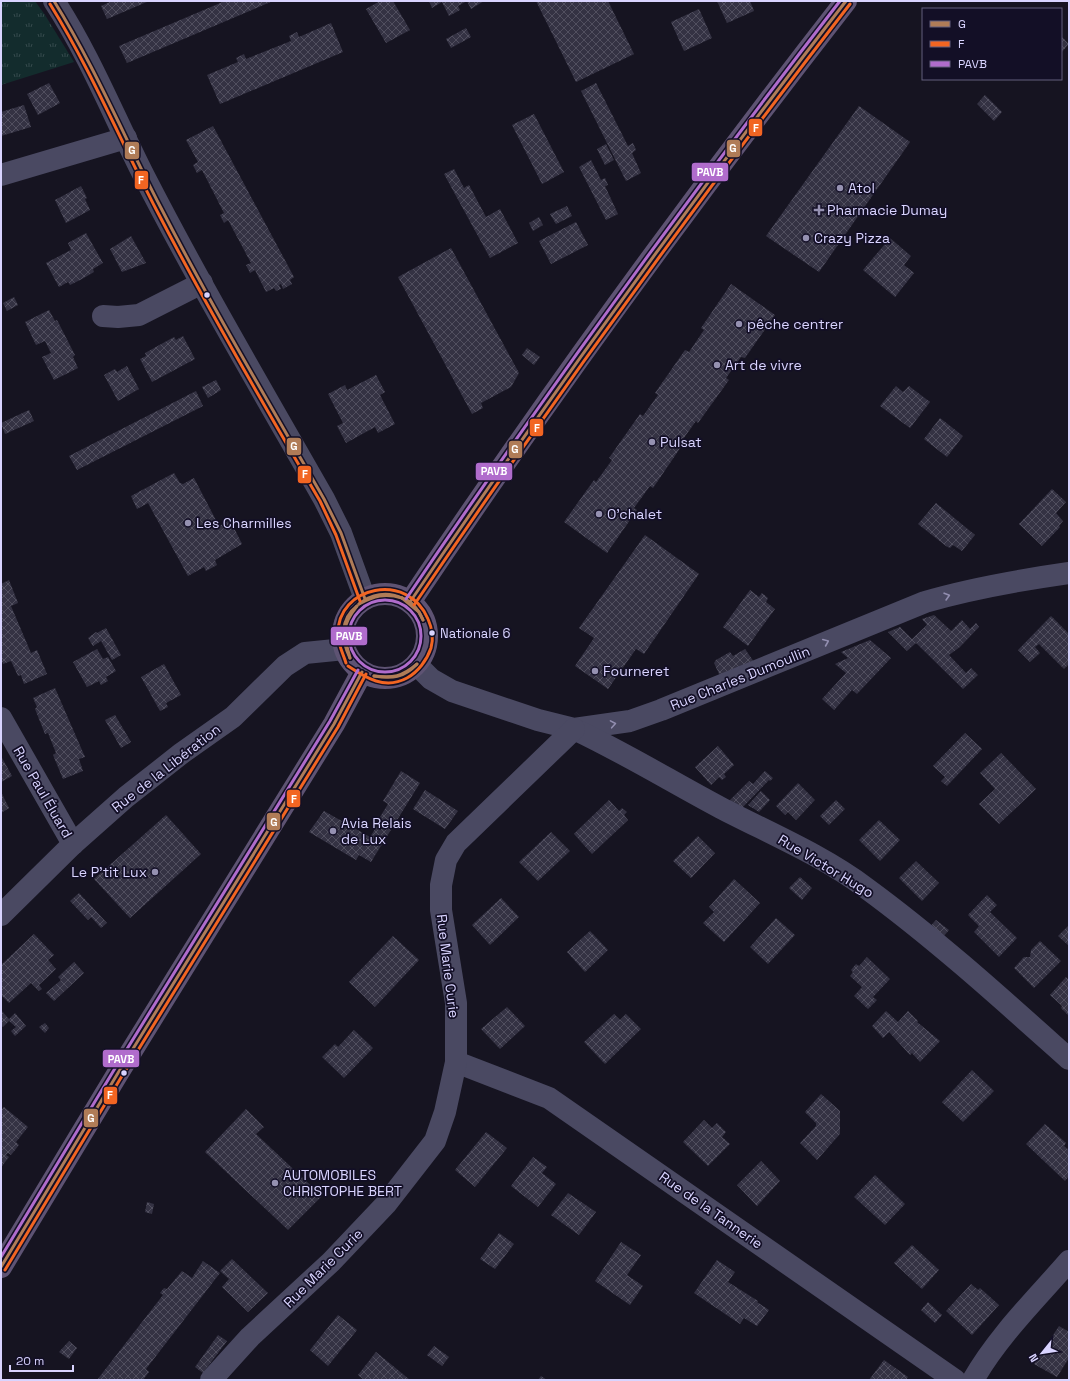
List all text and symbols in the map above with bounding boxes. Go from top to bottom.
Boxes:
legend [922,8,1062,80]
text: G [958,16,966,32]
text: F [958,36,965,52]
text: PAVB [958,56,987,72]
line badge: F [748,118,763,137]
text: F [753,121,759,135]
line badge: G [726,139,741,158]
line badge: G [124,141,140,160]
text: G [729,141,737,155]
text: G [128,143,136,157]
line badge: PAVB [691,162,729,182]
text: PAVB [697,165,723,179]
line badge: F [134,170,149,190]
text: F [138,173,144,187]
place label: Atol [848,179,875,197]
marker: Atol [835,183,845,193]
place label: Pharmacie Dumay [827,201,947,219]
marker: Pharmacie Dumay [814,205,824,215]
place label: Crazy Pizza [814,229,890,247]
marker: Crazy Pizza [801,233,811,243]
unlabelled marker [202,290,212,300]
place label: pêche centrer [747,315,843,333]
marker: pêche centrer [734,319,744,329]
place label: Art de vivre [725,356,802,374]
marker: Art de vivre [712,360,722,370]
line badge: F [529,418,544,437]
text: F [534,421,540,435]
place label: Pulsat [660,433,702,451]
line badge: G [286,437,302,456]
marker: Pulsat [647,437,657,447]
text: G [290,439,298,453]
line badge: G [508,440,523,459]
text: G [511,442,519,456]
line badge: PAVB [475,462,513,481]
text: PAVB [481,464,507,478]
line badge: F [297,465,312,484]
text: F [302,467,308,481]
place label: O'chalet [607,505,662,523]
marker: O'chalet [594,509,604,519]
place label: Les Charmilles [196,514,292,532]
marker: Les Charmilles [183,518,193,528]
one-way arrow [943,592,950,601]
place label: Nationale 6 [440,625,511,642]
line badge: PAVB [330,626,368,646]
marker: Nationale 6 [427,628,437,638]
text: PAVB [336,629,362,643]
one-way arrow [822,639,829,647]
street label: Rue Charles Dumoullin [668,642,812,714]
place label: Fourneret [603,662,669,680]
marker: Fourneret [590,666,600,676]
street label: Rue de la Libération [108,720,224,816]
one-way arrow [610,720,616,728]
street label: Rue Paul Éluard [9,743,77,841]
line badge: F [286,789,301,808]
text: F [291,792,297,806]
line badge: G [266,812,281,831]
place label: Avia Relais de Lux [341,814,412,848]
text: G [270,815,278,829]
marker: Avia Relais de Lux [328,826,338,836]
street label: Rue Victor Hugo [775,830,877,902]
place label: Le P'tit Lux [71,863,147,881]
marker: Le P'tit Lux [150,867,160,877]
street label: Rue Marie Curie [433,913,463,1019]
line badge: PAVB [102,1049,140,1068]
text: PAVB [108,1052,134,1066]
unlabelled marker [119,1068,129,1078]
line badge: F [103,1086,118,1105]
text: F [107,1088,113,1102]
line badge: G [83,1108,99,1128]
text: G [87,1111,95,1125]
place label: AUTOMOBILES CHRISTOPHE BERT [283,1166,402,1200]
street label: Rue de la Tannerie [656,1168,766,1252]
marker: AUTOMOBILES CHRISTOPHE BERT [270,1178,280,1188]
street label: Rue Marie Curie [280,1225,366,1311]
north arrow [1022,1333,1062,1373]
scale bar [10,1347,73,1373]
text: N [1025,1351,1041,1365]
text: 20 m [16,1353,44,1369]

